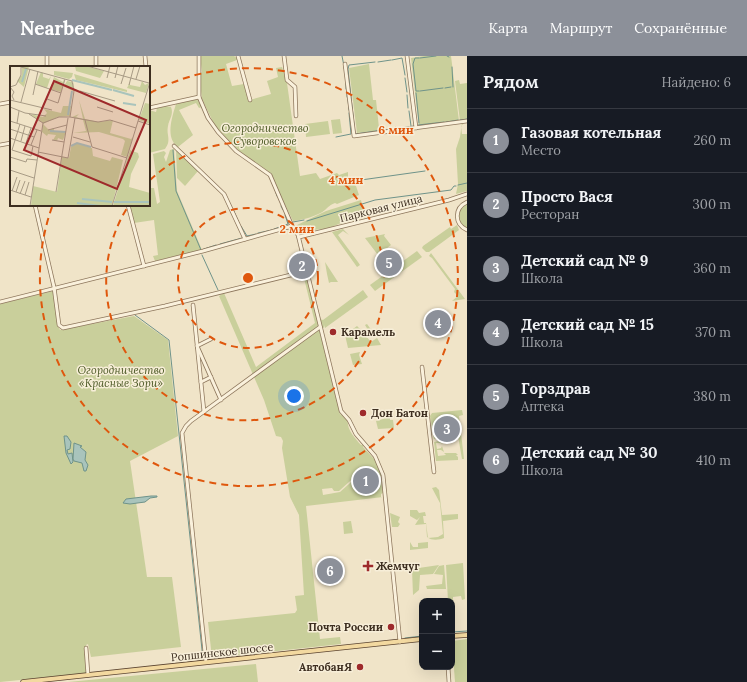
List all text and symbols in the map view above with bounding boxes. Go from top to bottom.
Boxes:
text: Nearbee [20,16,95,40]
text: Карта [488,19,528,37]
text: Маршрут [550,19,612,37]
text: Сохранённые [634,19,727,37]
inset map [10,66,150,206]
text: Рядом [483,71,539,93]
text: Найдено: 6 [662,74,731,91]
park label: Огородничество Суворовское [221,121,309,148]
text: 6 мин [378,122,414,137]
text: Газовая котельная [521,123,661,142]
text: 1 [493,132,499,149]
text: 260 m [693,132,731,149]
text: Место [521,142,561,159]
text: 4 мин [328,172,364,187]
text: Просто Вася [521,187,613,206]
street label: Парковая улица [338,191,424,225]
text: 2 [493,196,499,213]
text: 300 m [693,196,731,213]
text: Ресторан [521,206,579,223]
text: 2 мин [279,221,315,236]
pin: 5 [376,248,402,278]
pin: 2 [289,251,315,281]
text: Детский сад № 9 [521,251,648,270]
text: 3 [492,260,500,277]
text: 360 m [693,260,731,277]
text: Школа [521,270,563,287]
centre of rings [241,271,255,285]
pin: 4 [425,308,451,338]
text: Детский сад № 15 [521,315,654,334]
text: 4 [492,324,500,341]
text: 370 m [695,324,731,341]
place label: Карамель [341,325,395,339]
marker: Карамель [328,327,338,337]
text: Школа [521,334,563,351]
park label: Огородничество «Красные Зори» [77,363,165,390]
text: Горздрав [521,379,591,398]
your location [284,386,304,406]
text: 5 [492,388,500,405]
text: 380 m [693,388,731,405]
text: Аптека [521,398,564,415]
place label: Дон Батон [371,406,428,420]
marker: Дон Батон [358,408,368,418]
pin: 3 [434,414,460,444]
text: Детский сад № 30 [521,443,658,462]
text: 6 [492,452,500,469]
text: 410 m [696,452,731,469]
text: Школа [521,462,563,479]
pin: 1 [353,466,379,496]
pin: 6 [317,556,343,586]
place label: Жемчуг [376,559,420,573]
marker: Жемчуг [363,561,373,571]
map controls [419,598,455,670]
button: + [419,598,455,634]
place label: Почта России [308,620,383,634]
marker: Почта России [386,622,396,632]
button: − [419,634,455,670]
street label: Ропшинское шоссе [170,640,274,664]
place label: АвтобанЯ [299,660,352,674]
marker: АвтобанЯ [355,662,365,672]

